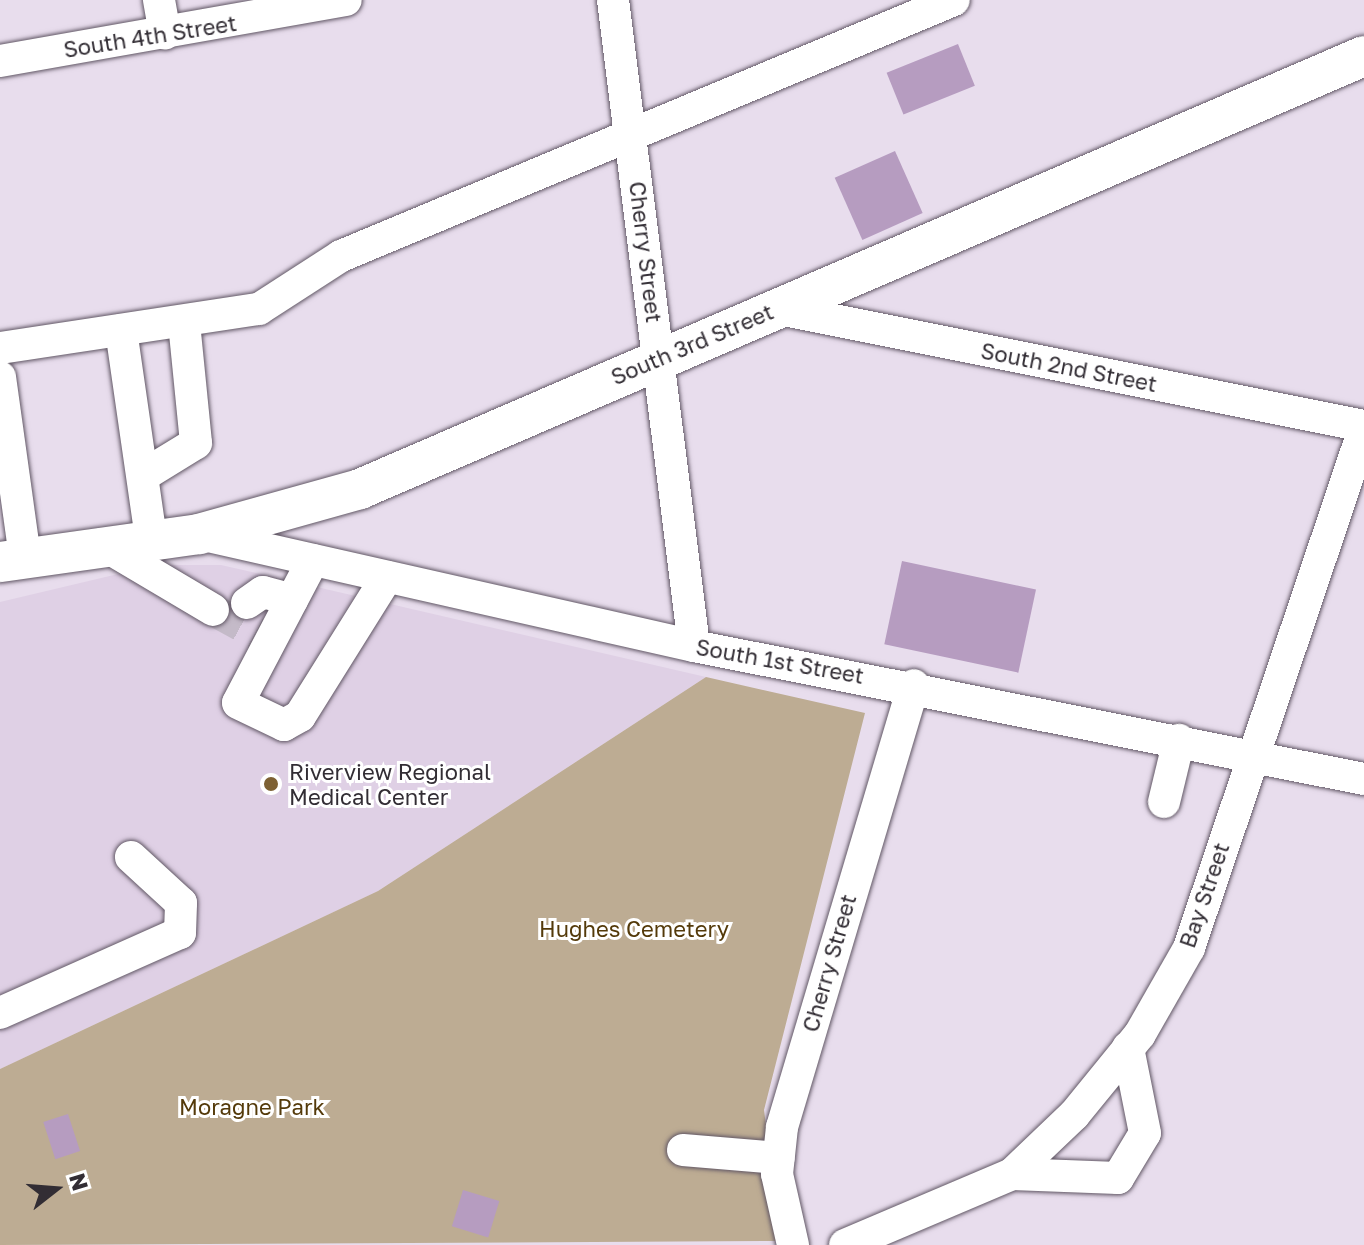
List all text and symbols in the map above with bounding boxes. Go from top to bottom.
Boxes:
street label: South 4th Street [62,9,238,63]
street label: Cherry Street [624,180,668,324]
street label: South 3rd Street [607,298,777,390]
street label: South 2nd Street [979,337,1159,397]
street label: South 1st Street [694,633,866,689]
place label: Riverview Regional Medical Center [289,758,491,810]
marker: Riverview Regional Medical Center [260,773,282,795]
street label: Bay Street [1174,839,1234,951]
street label: Cherry Street [797,891,861,1035]
park label: Hughes Cemetery [539,916,729,942]
park label: Moragne Park [179,1094,325,1120]
north arrow [16,1149,96,1229]
text: N [64,1170,95,1194]

